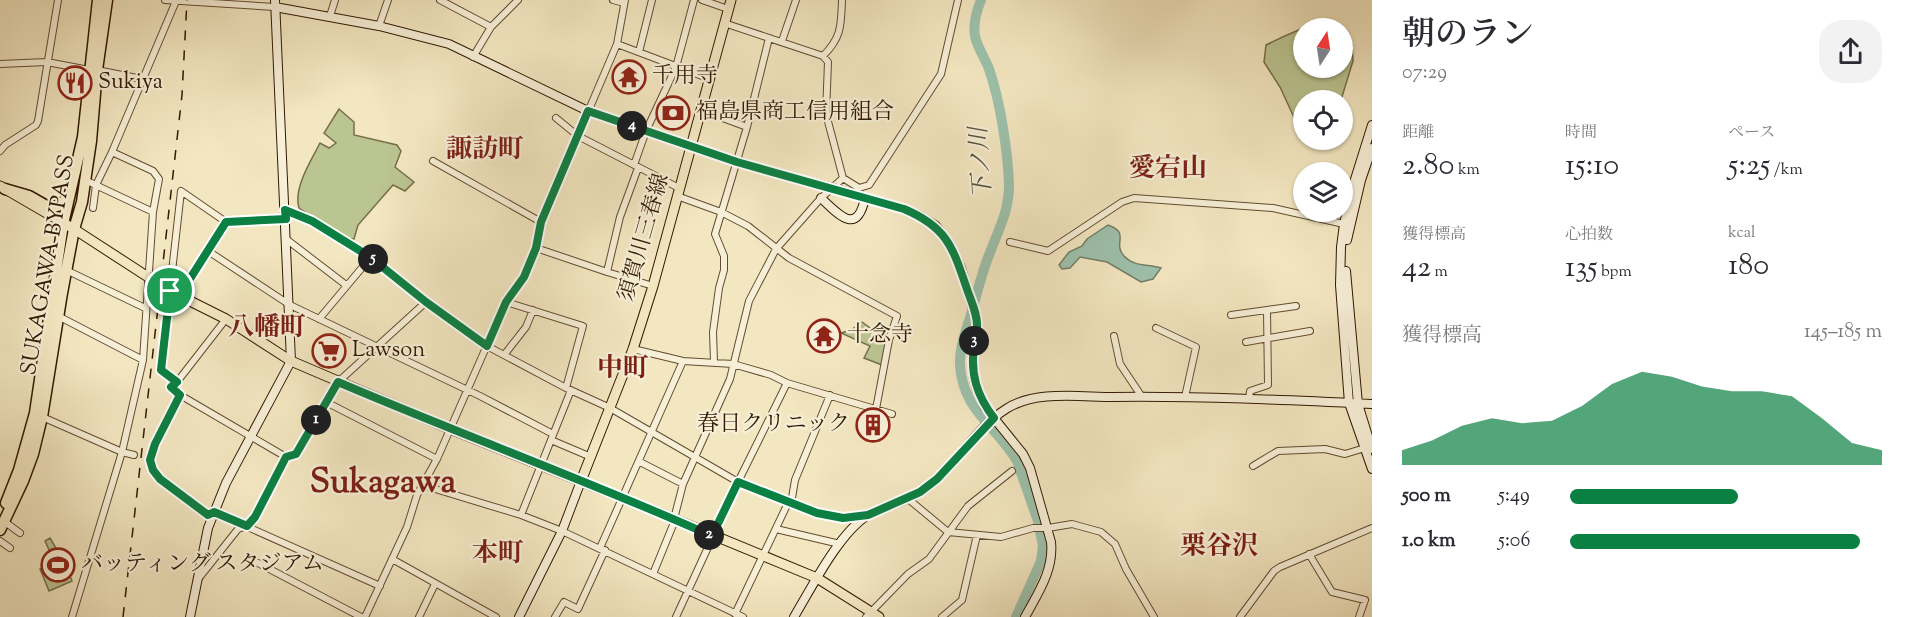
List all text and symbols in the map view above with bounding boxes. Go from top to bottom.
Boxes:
text: 朝のラン [1402,12,1534,60]
north arrow [1293,18,1353,78]
map controls [1293,18,1353,222]
button: share [1819,20,1882,83]
temple icon: 千用寺 [611,59,647,95]
text: 07:29 [1402,59,1447,88]
place label: 千用寺 [652,61,718,93]
restaurant icon: Sukiya [57,65,93,101]
place label: Sukiya [98,67,163,99]
button: locate [1293,90,1353,150]
bank icon: 福島県商工信用組合 [655,95,691,131]
place label: 福島県商工信用組合 [696,97,894,129]
pin: 4 [617,111,647,141]
text: 4 [628,114,636,137]
text: 距離 [1402,122,1434,145]
text: 時間 [1565,122,1597,145]
text: ペース [1728,122,1775,145]
water label: 下ノ川 [962,123,1001,200]
district label: 諏訪町 [446,132,524,169]
text: 2.80 [1402,145,1454,188]
text: 15:10 [1565,145,1619,188]
text: 5:25 [1728,145,1770,188]
district label: 愛宕山 [1129,151,1207,188]
street label: SUKAGAWA BYPASS [14,152,84,378]
text: km [1454,159,1480,182]
text: /km [1770,159,1803,182]
button: layers [1293,162,1353,222]
street label: 須賀川三春線 [611,170,679,306]
text: kcal [1728,222,1756,245]
text: 獲得標高 [1402,224,1466,247]
text: 心拍数 [1565,224,1613,247]
pin: 5 [358,244,388,274]
text: 180 [1728,245,1769,288]
text: 5 [370,247,376,270]
text: 42 [1402,247,1431,290]
text: 135 [1565,247,1598,290]
text: m [1431,261,1448,284]
text: bpm [1598,261,1632,284]
pin [144,265,195,316]
icon: arrive [153,274,186,307]
district label: 八幡町 [228,310,306,347]
temple icon: 十念寺 [806,318,842,354]
text: 145–185 m [1804,318,1882,347]
place label: 十念寺 [847,320,913,352]
text: 獲得標高 [1402,322,1482,351]
pin: 3 [959,326,989,356]
text: 3 [971,329,977,352]
supermarket icon: Lawson [311,333,347,369]
place label: Lawson [352,335,425,367]
district label: 中町 [597,351,649,388]
pin: 1 [301,405,331,435]
building icon: 春日クリニック [855,407,891,443]
text: 1 [313,408,319,431]
place label: 春日クリニック [697,409,850,441]
district label: Sukagawa [310,459,457,508]
text: 500 m [1402,482,1451,511]
text: 5:49 [1498,482,1530,511]
pin: 2 [694,520,724,550]
text: 2 [705,523,713,546]
text: 1.0 km [1402,527,1456,556]
text: 5:06 [1498,527,1530,556]
district label: 栗谷沢 [1180,529,1258,566]
district label: 本町 [472,536,524,573]
sports icon: バッティング スタジアム [40,547,76,583]
place label: バッティング スタジアム [81,549,324,581]

